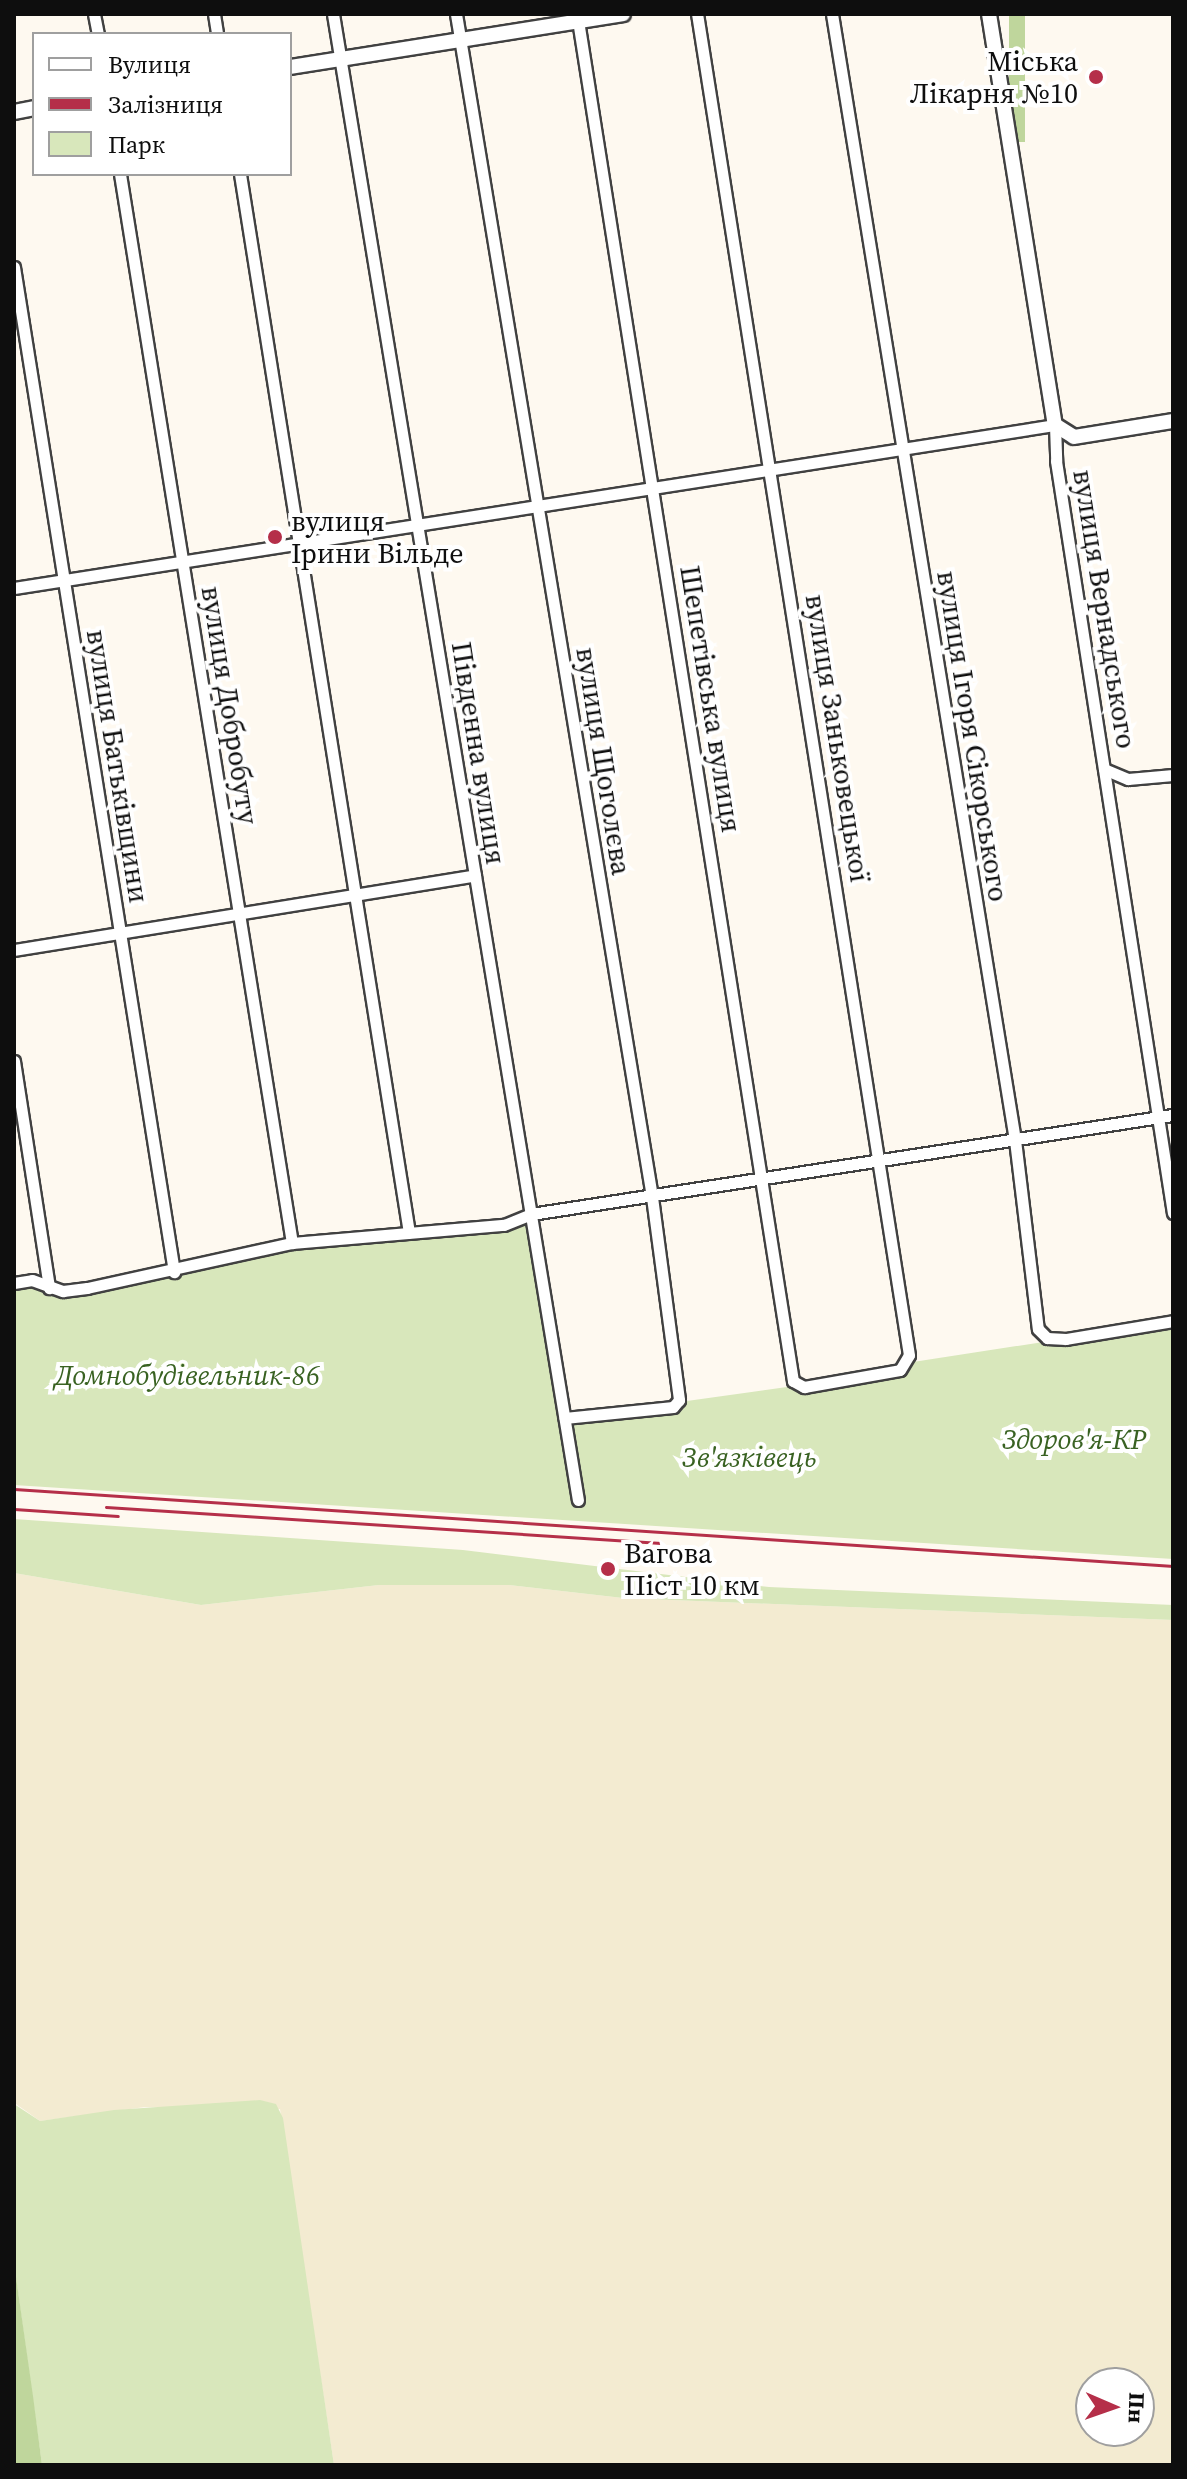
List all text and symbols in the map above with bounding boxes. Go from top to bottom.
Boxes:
legend [32,32,292,176]
place label: Міська Лікарня №10 [910,44,1078,110]
text: Вулиця [108,48,191,81]
marker: Міська Лікарня №10 [1085,66,1107,88]
text: Залізниця [108,88,223,121]
text: Парк [108,128,165,161]
street label: вулиця Вернадського [1066,467,1144,751]
place label: вулиця Ірини Вільде [291,504,464,570]
marker: вулиця Ірини Вільде [266,528,284,546]
street label: Шепетівська вулиця [673,563,749,835]
street label: вулиця Ігоря Сікорського [930,568,1016,904]
street label: вулиця Добробуту [195,583,265,827]
street label: вулиця Заньковецької [799,592,877,884]
street label: вулиця Батьківщини [80,627,156,905]
street label: Південна вулиця [445,639,513,867]
street label: вулиця Щоголєва [569,645,639,877]
park label: Домнобудівельник-86 [54,1358,320,1392]
park label: Здоров'я-КР [1002,1422,1146,1456]
park label: Зв'язківець [682,1440,816,1474]
place label: Вагова Піст 10 км [624,1536,760,1602]
marker: Вагова Піст 10 км [599,1560,617,1578]
north arrow [1075,2367,1155,2447]
text: Пн [1121,2392,1153,2424]

